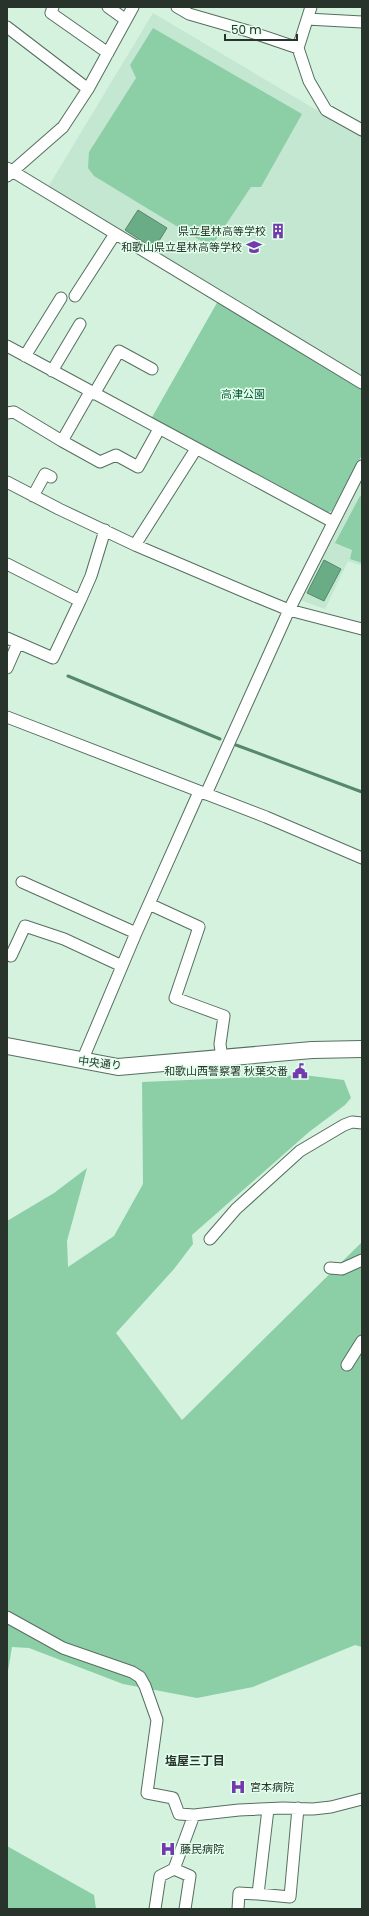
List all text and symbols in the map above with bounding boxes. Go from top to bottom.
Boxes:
scale bar [225,16,297,42]
text: 50 m [231,21,262,38]
building icon: 県立星林高等学校 [269,222,287,240]
place label: 県立星林高等学校 [178,223,266,239]
school or university icon: 和歌山県立星林高等学校 [245,238,263,256]
place label: 和歌山県立星林高等学校 [121,239,242,255]
park label: 高津公園 [221,386,265,402]
street label: 中央通り [77,1052,123,1074]
public building icon: 和歌山西警察署 秋葉交番 [291,1062,309,1080]
place label: 和歌山西警察署 秋葉交番 [164,1063,288,1079]
district label: 塩屋三丁目 [165,1752,225,1769]
hospital icon: 宮本病院 [229,1778,247,1796]
place label: 宮本病院 [250,1779,294,1795]
hospital icon: 藤民病院 [159,1840,177,1858]
place label: 藤民病院 [180,1841,224,1857]

